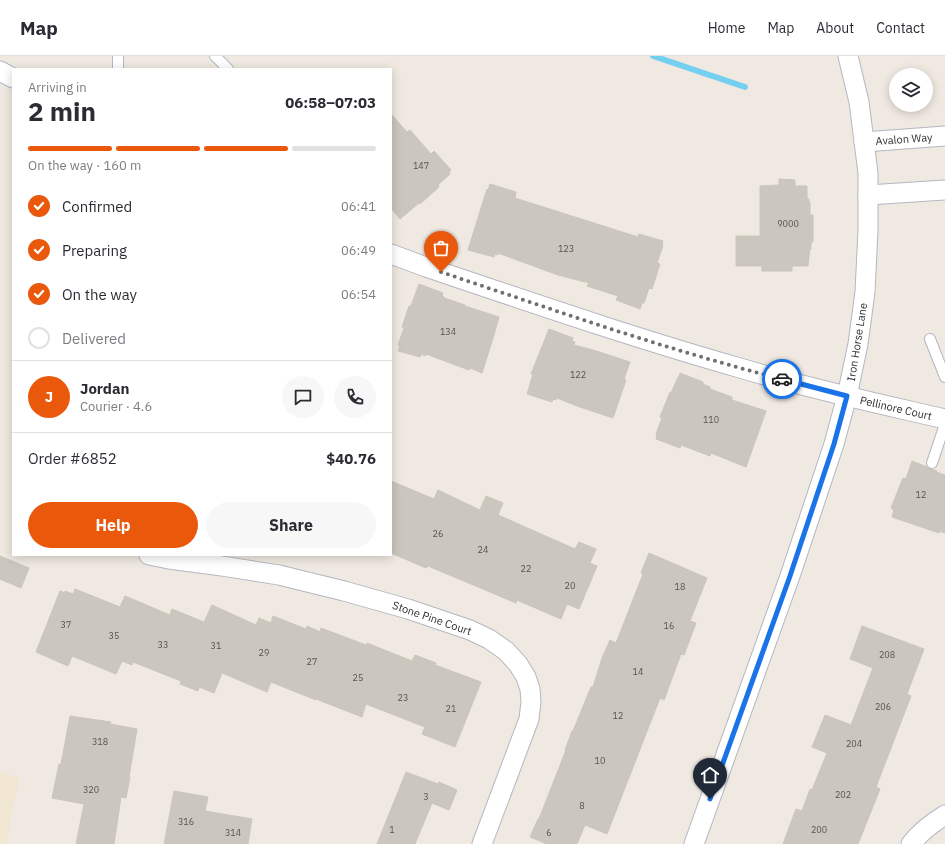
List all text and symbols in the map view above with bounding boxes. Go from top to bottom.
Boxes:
text: Map [20,16,58,40]
text: Home [708,19,745,37]
text: Map [767,19,794,37]
text: About [816,19,854,37]
text: Contact [876,19,925,37]
map controls [889,68,933,112]
button: layers [889,68,933,112]
text: Arriving in [28,79,87,96]
text: 06:58–07:03 [285,93,376,112]
text: 2 min [28,94,96,128]
street label: Avalon Way [875,130,933,148]
text: On the way · 160 m [28,157,141,174]
house number: 147 [413,160,429,171]
icon: check [28,195,50,217]
text: Confirmed [62,197,132,216]
text: 06:41 [341,198,376,215]
house number: 9000 [777,218,799,229]
pin [424,231,458,272]
icon: bag [430,237,452,259]
icon: check [28,239,50,261]
text: Preparing [62,241,127,260]
text: 06:49 [341,242,376,259]
house number: 123 [558,243,574,254]
icon: check [28,283,50,305]
text: On the way [62,285,137,304]
text: 06:54 [341,286,376,303]
street label: Iron Horse Lane [844,302,870,382]
house number: 134 [440,326,456,337]
text: Delivered [62,329,126,348]
courier [762,359,802,399]
icon: car [771,368,793,390]
house number: 122 [570,369,586,380]
button: chat [282,376,324,418]
button: phone [334,376,376,418]
text: Jordan [80,379,129,398]
text: J [45,387,53,406]
street label: Pellinore Court [859,393,933,423]
text: Courier · 4.6 [80,398,152,415]
house number: 110 [703,414,719,425]
text: Order #6852 [28,449,117,468]
text: $40.76 [326,449,376,468]
house number: 12 [916,489,926,500]
button: Help [28,502,198,548]
button: Share [206,502,376,548]
house number: 26 [433,528,443,539]
house number: 24 [478,544,488,555]
house number: 22 [521,563,531,574]
house number: 20 [565,580,575,591]
house number: 18 [675,581,685,592]
street label: Stone Pine Court [391,598,474,638]
house number: 37 [61,619,71,630]
house number: 16 [664,620,674,631]
house number: 35 [109,630,119,641]
house number: 33 [158,639,168,650]
house number: 31 [211,640,221,651]
house number: 29 [259,647,269,658]
house number: 208 [879,649,895,660]
house number: 27 [307,656,317,667]
house number: 14 [633,666,643,677]
house number: 25 [353,672,363,683]
house number: 23 [398,692,408,703]
house number: 206 [875,701,891,712]
house number: 21 [446,703,456,714]
house number: 12 [613,710,623,721]
house number: 318 [92,736,108,747]
house number: 204 [846,738,862,749]
house number: 10 [595,755,605,766]
pin [693,758,727,799]
icon: home [699,764,721,786]
house number: 320 [83,784,99,795]
house number: 202 [835,789,851,800]
house number: 3 [423,791,429,802]
house number: 8 [579,800,585,811]
house number: 316 [178,816,194,827]
house number: 1 [389,824,395,835]
house number: 200 [811,824,827,835]
house number: 314 [225,827,241,838]
house number: 6 [546,827,552,838]

